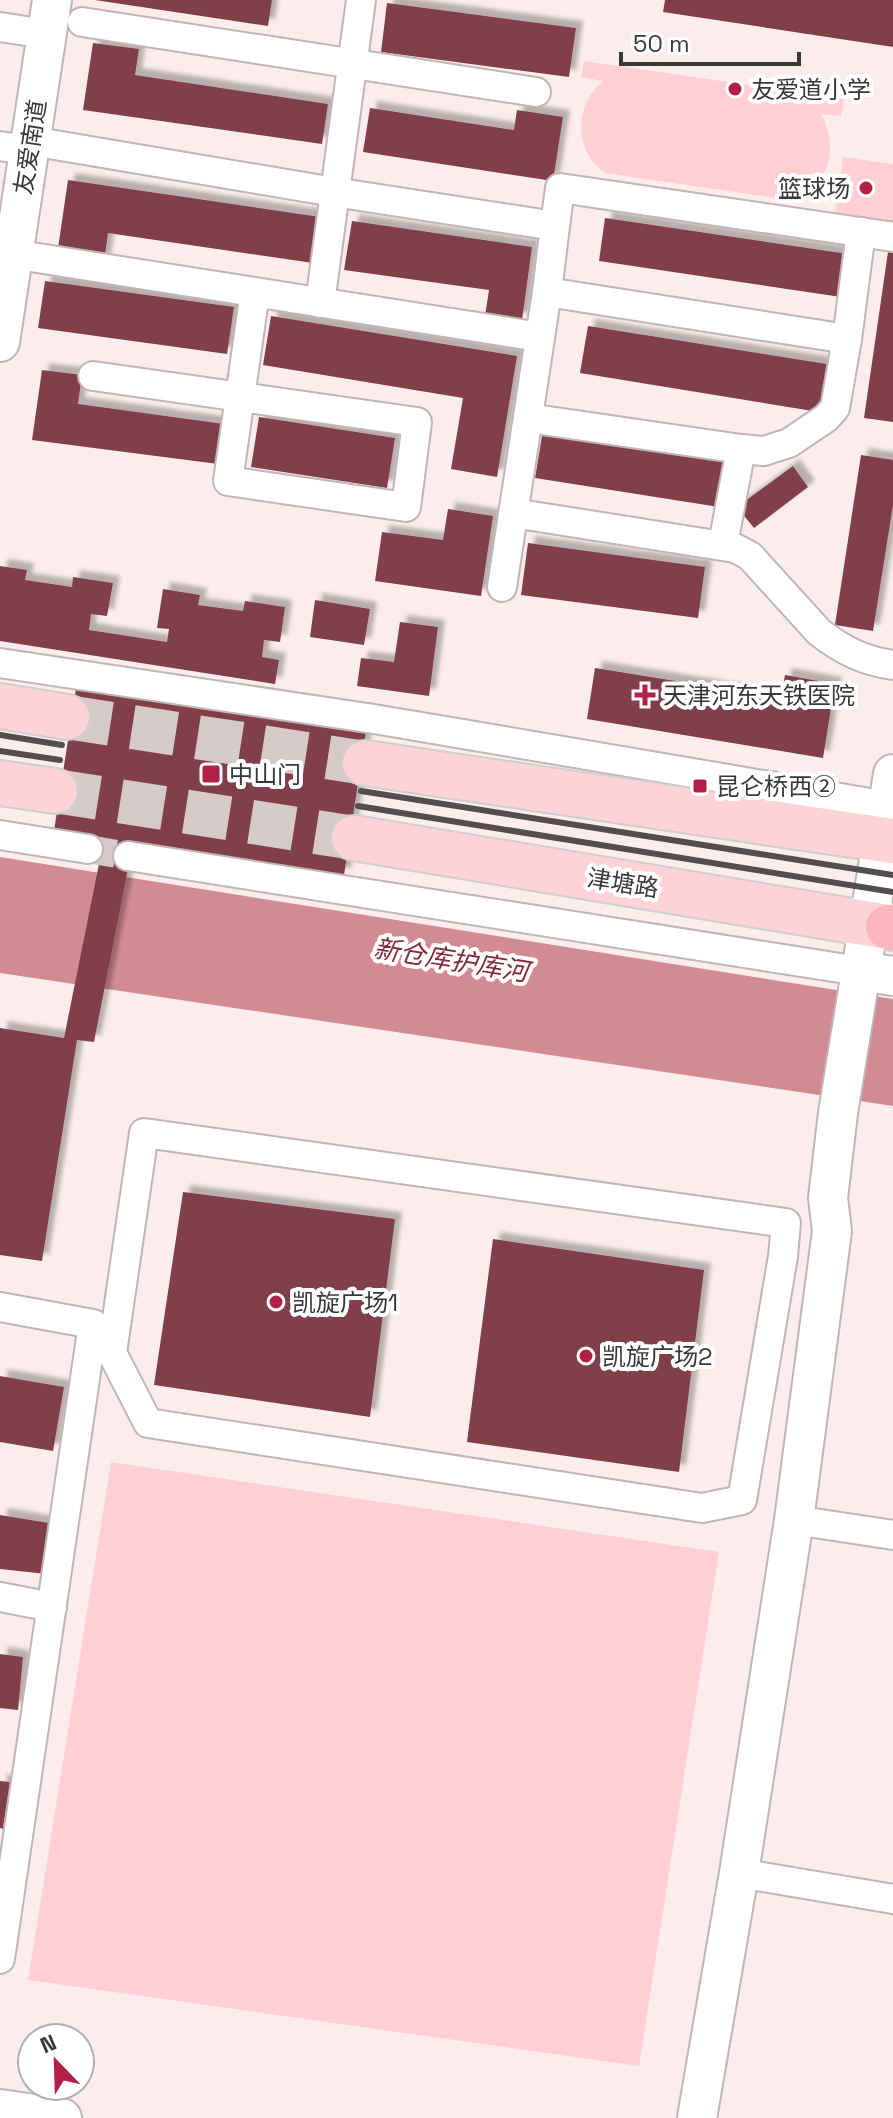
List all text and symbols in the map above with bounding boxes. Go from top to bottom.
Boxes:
scale bar [621,16,799,66]
text: 50 m [633,28,690,59]
place label: 友爱道小学 [751,74,871,105]
marker: 友爱道小学 [726,80,744,98]
street label: 友爱南道 [7,97,53,197]
place label: 篮球场 [778,173,850,204]
marker: 篮球场 [857,179,875,197]
place label: 天津河东天铁医院 [663,680,855,711]
marker: 天津河东天铁医院 [634,684,656,706]
place label: 中山门 [229,759,301,790]
marker: 中山门 [200,763,222,785]
place label: 昆仑桥西② [716,771,836,802]
marker: 昆仑桥西② [691,777,709,795]
street label: 津塘路 [585,862,661,904]
water label: 新仓库护库河 [371,931,536,990]
place label: 凯旋广场1 [292,1287,398,1318]
marker: 凯旋广场1 [267,1293,285,1311]
place label: 凯旋广场2 [602,1341,712,1372]
marker: 凯旋广场2 [577,1347,595,1365]
north arrow [16,2022,96,2102]
text: N [36,2028,60,2059]

